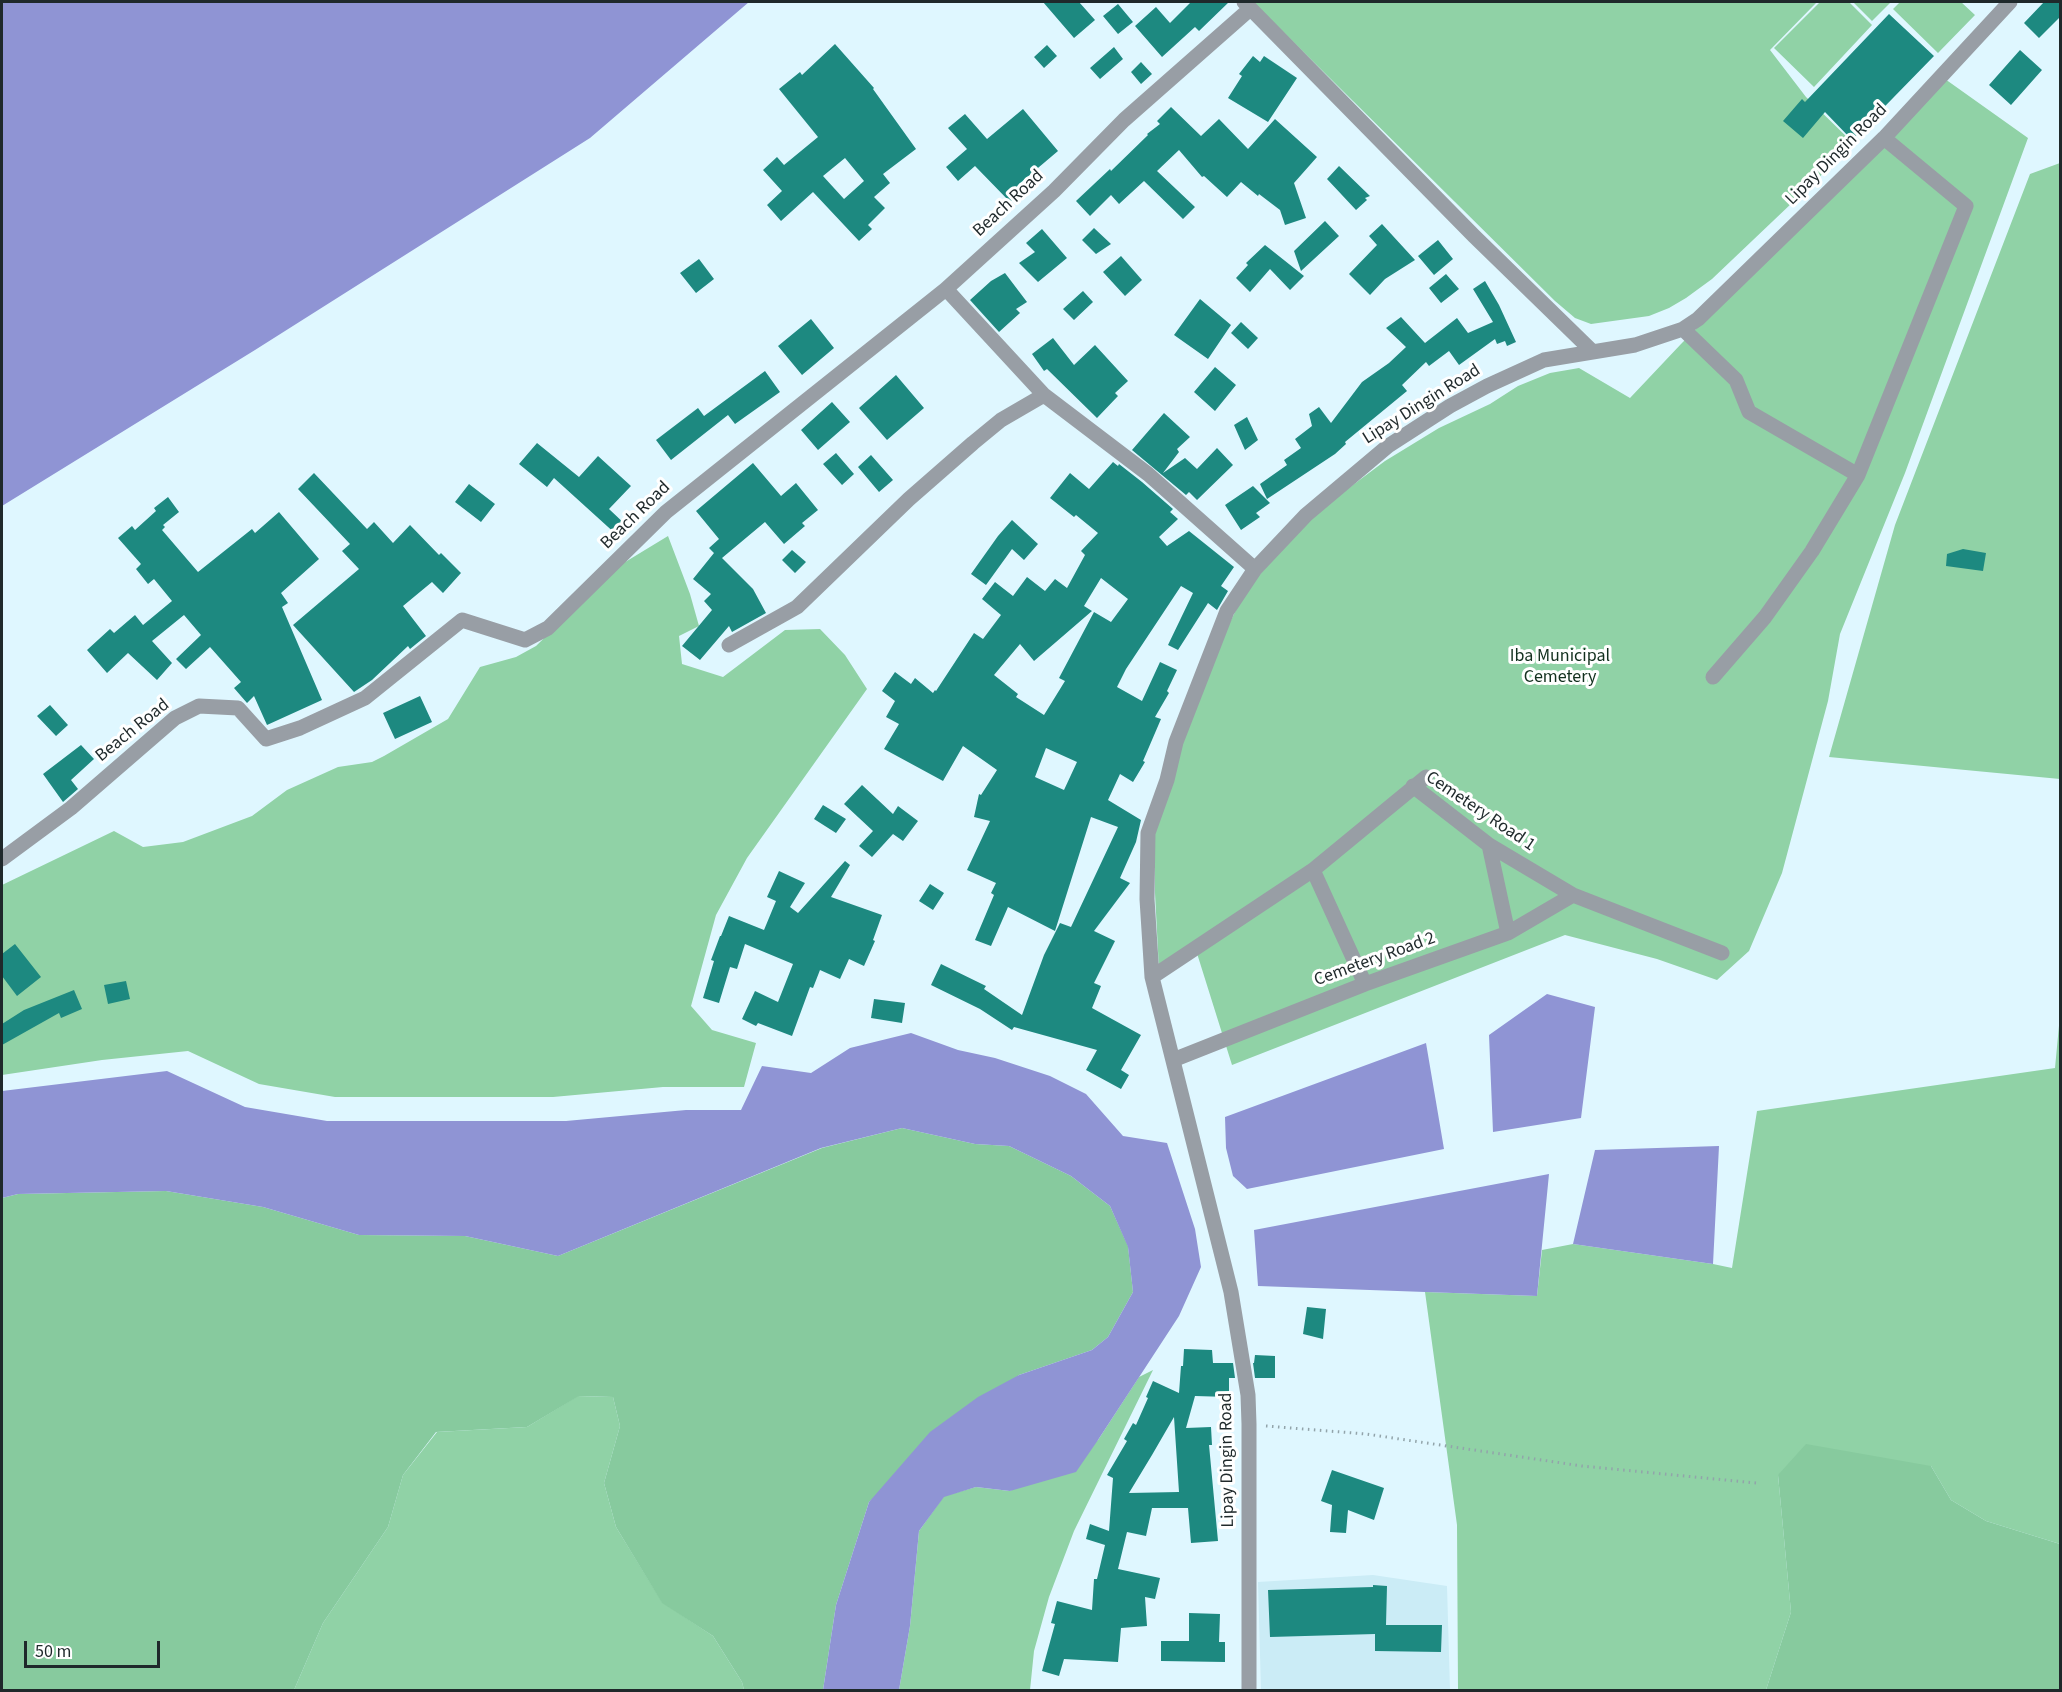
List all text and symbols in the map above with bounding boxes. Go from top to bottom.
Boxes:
street label: Lipay Dingin Road [1782,100,1892,210]
street label: Beach Road [969,166,1049,242]
street label: Lipay Dingin Road [1359,360,1485,450]
street label: Beach Road [597,477,675,555]
park label: Iba Municipal Cemetery [1510,646,1610,688]
street label: Beach Road [92,695,174,767]
street label: Cemetery Road 1 [1421,767,1539,857]
street label: Cemetery Road 2 [1311,928,1439,992]
street label: Lipay Dingin Road [1216,1392,1240,1528]
scale bar [27,1629,164,1667]
text: 50 m [35,1639,71,1664]

